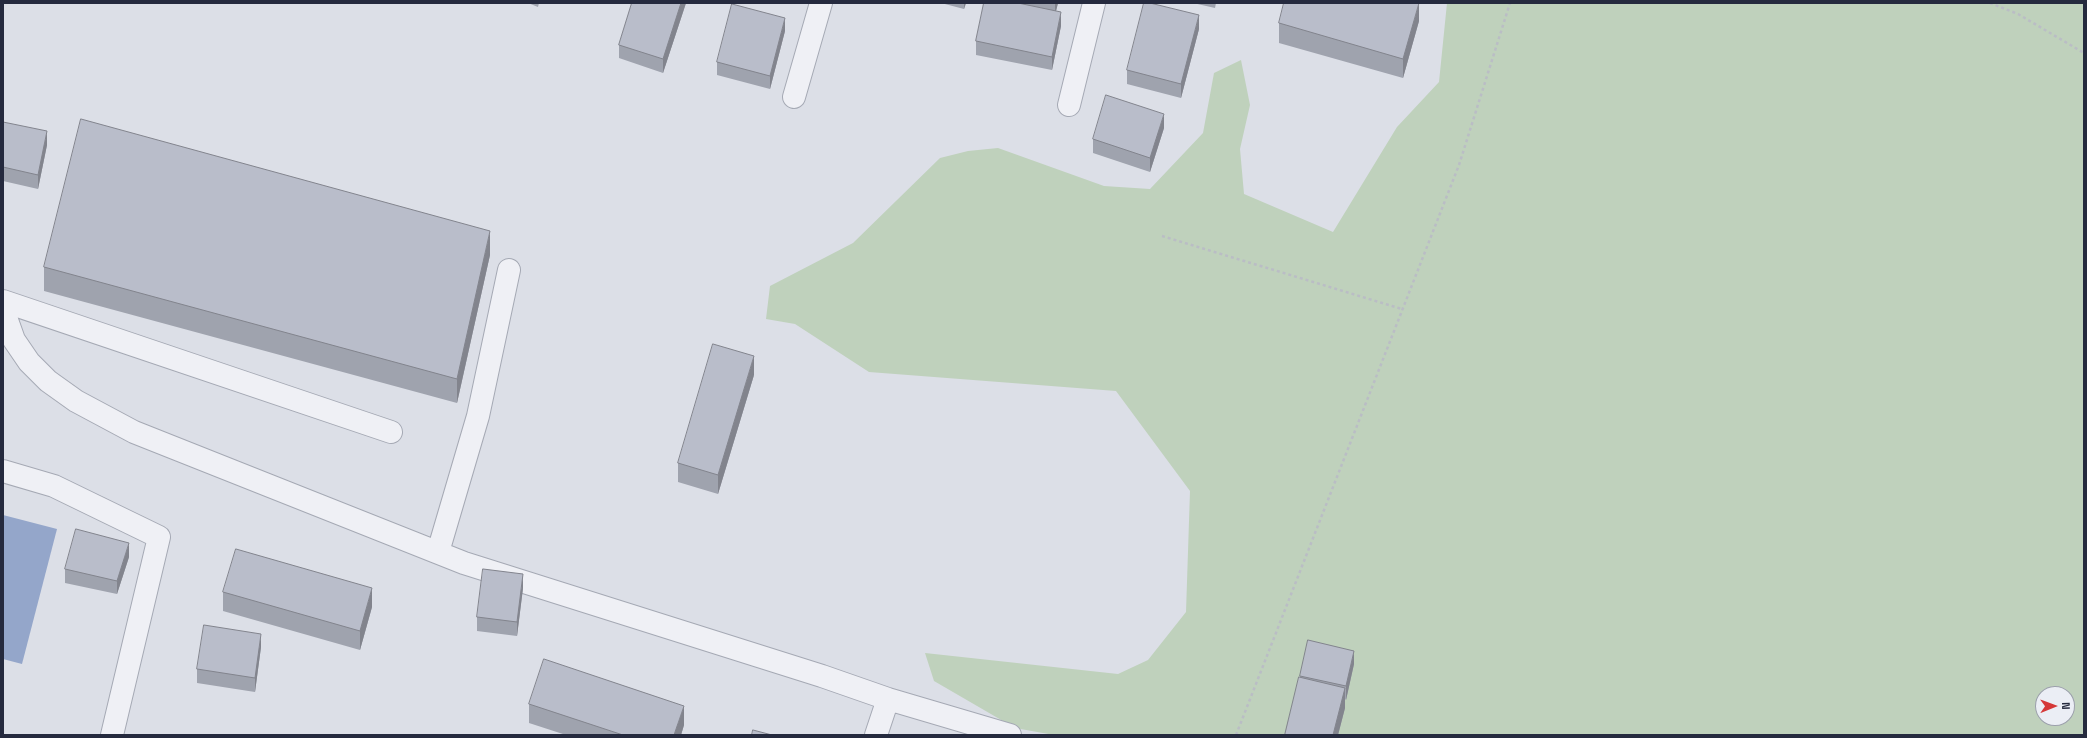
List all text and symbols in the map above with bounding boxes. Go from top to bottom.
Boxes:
north arrow [2035,686,2075,726]
text: N [2059,702,2073,710]

